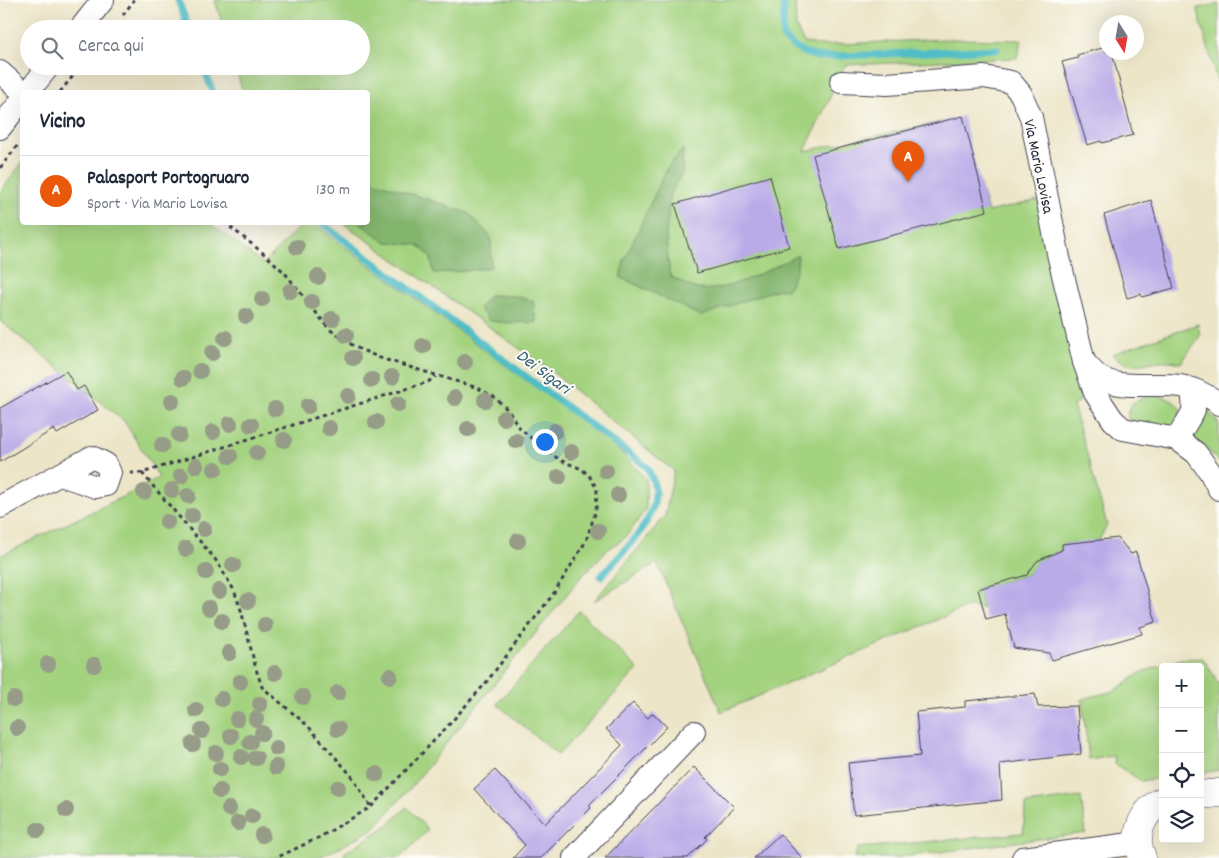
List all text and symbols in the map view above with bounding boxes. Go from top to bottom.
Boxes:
north arrow [1099,15,1144,60]
search box [20,20,370,75]
icon: search [38,34,66,62]
text: Cerca qui [78,34,144,61]
text: Vicino [40,108,85,138]
street label: Via Mario Lovisa [1016,117,1059,216]
pin: A [892,141,924,182]
text: Palasport Portogruaro [87,166,249,193]
text: A [52,179,60,202]
text: 130 m [316,179,350,202]
text: Sport · Via Mario Lovisa [87,193,227,216]
water label: Dei Sigari [510,344,577,403]
your location [532,429,558,455]
map controls [1159,663,1204,843]
button: + [1159,663,1204,708]
button: − [1159,708,1204,753]
button: locate [1159,753,1204,798]
button: layers [1159,798,1204,843]

